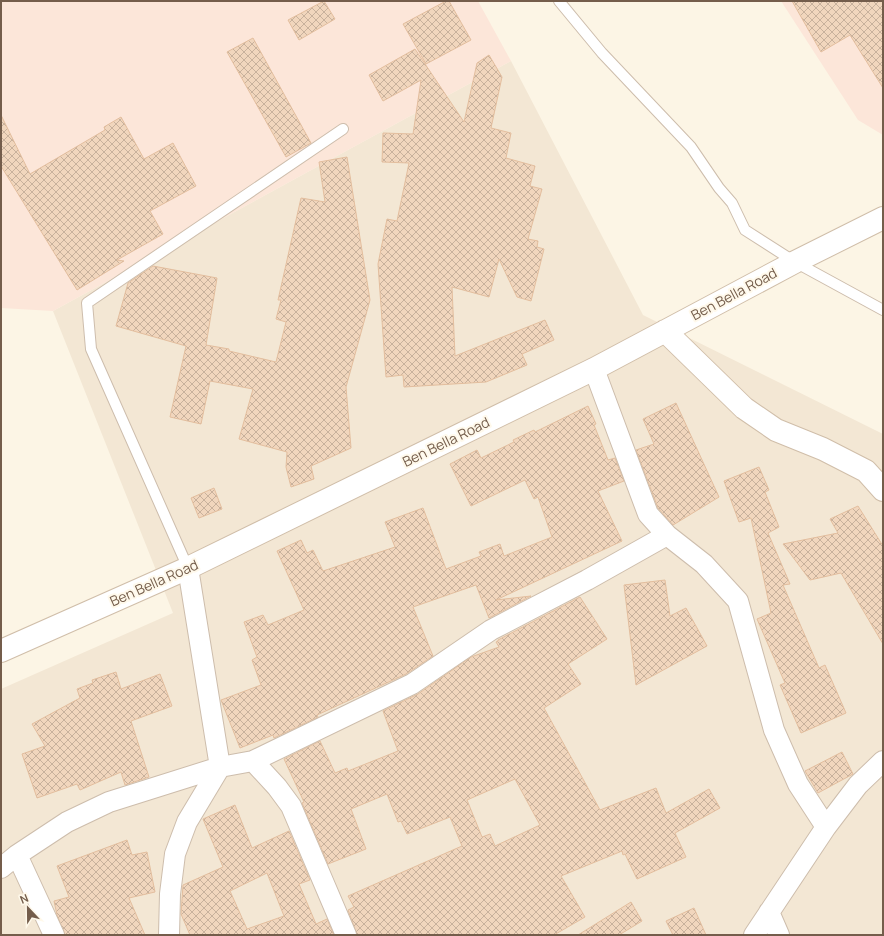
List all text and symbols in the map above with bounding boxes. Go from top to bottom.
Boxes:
street label: Ben Bella Road [687,263,780,324]
street label: Ben Bella Road [399,412,493,471]
street label: Ben Bella Road [107,555,201,610]
north arrow [8,888,48,928]
text: N [18,890,31,907]

